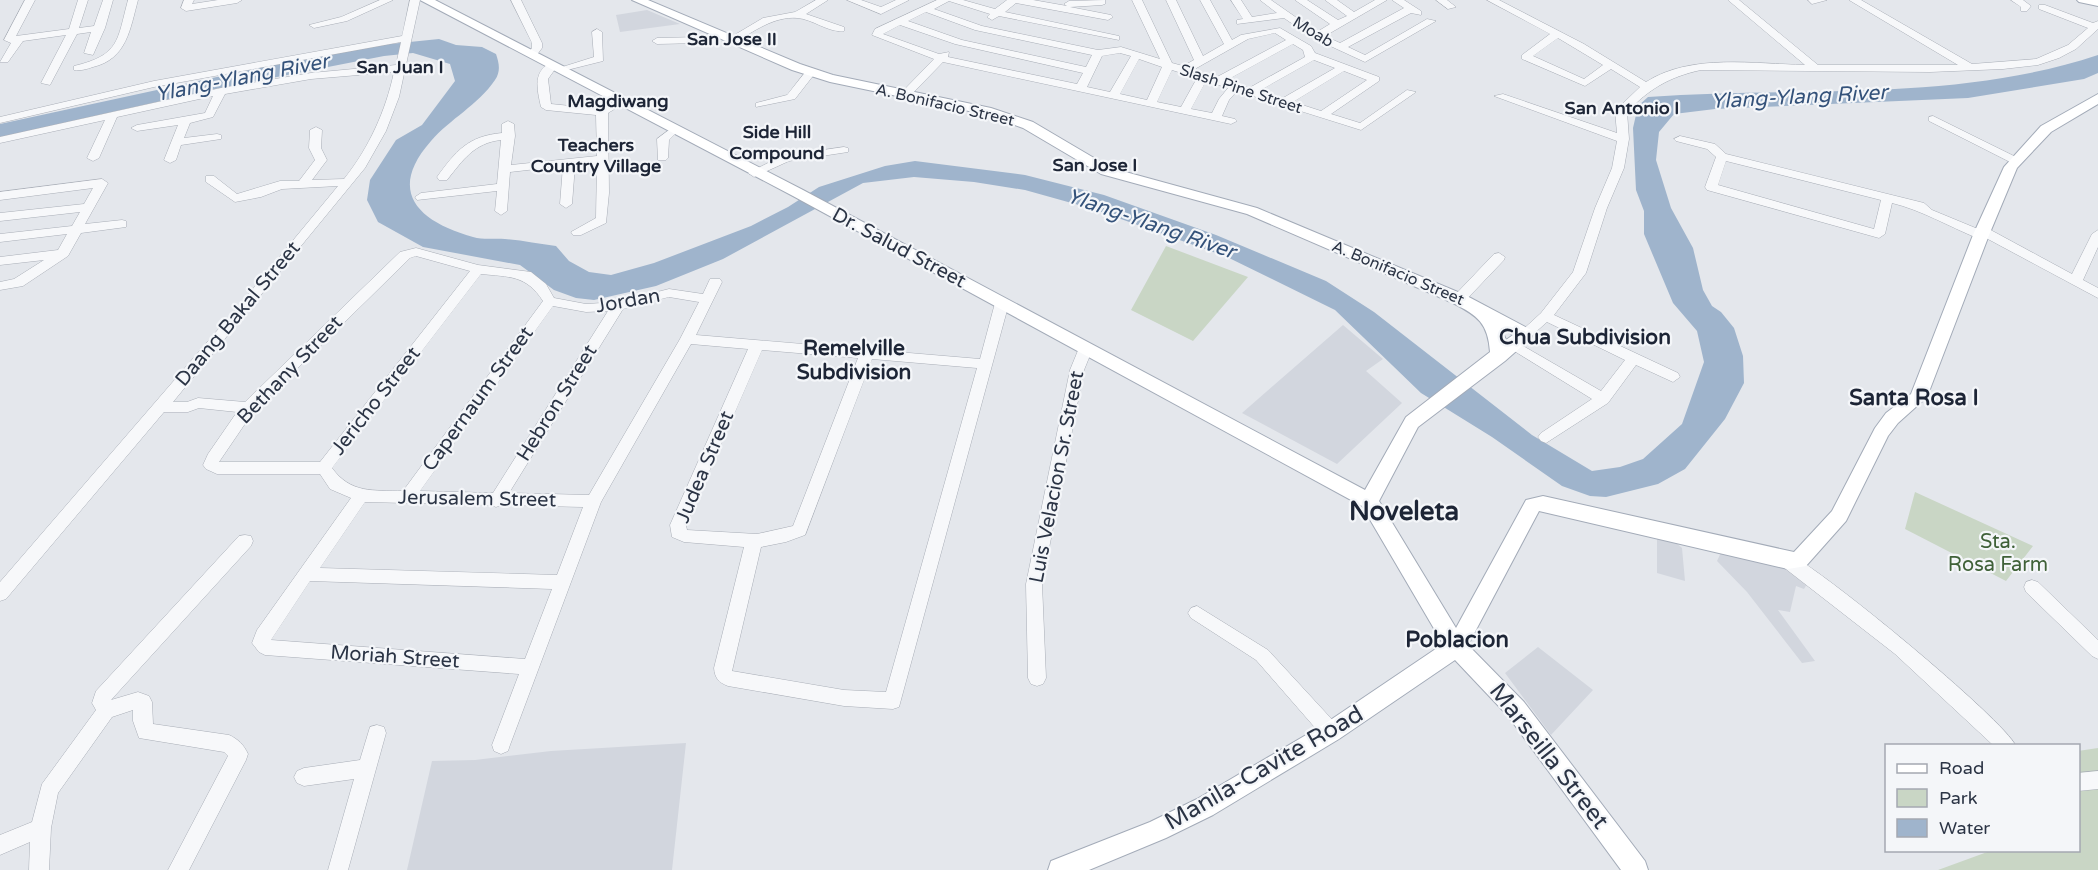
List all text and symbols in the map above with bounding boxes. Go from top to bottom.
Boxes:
street label: Moab [1289,12,1337,52]
district label: San Jose II [687,28,777,50]
water label: Ylang-Ylang River [153,48,334,107]
district label: San Juan I [356,56,444,78]
street label: Slash Pine Street [1177,60,1305,118]
street label: A. Bonifacio Street [874,79,1016,131]
water label: Ylang-Ylang River [1710,80,1891,114]
district label: Magdiwang [567,90,669,112]
district label: San Antonio I [1565,97,1679,119]
district label: Side Hill Compound [729,121,825,164]
district label: Teachers Country Village [531,134,661,177]
district label: San Jose I [1053,154,1137,176]
water label: Ylang-Ylang River [1064,183,1241,265]
street label: Dr. Salud Street [828,203,970,294]
street label: Daang Bakal Street [170,236,306,391]
street label: A. Bonifacio Street [1329,236,1467,310]
street label: Jordan [594,284,662,318]
street label: Bethany Street [232,311,348,429]
street label: Capernaum Street [417,322,539,476]
district label: Chua Subdivision [1499,325,1671,350]
district label: Remelville Subdivision [797,336,911,385]
street label: Hebron Street [512,340,603,466]
street label: Jericho Street [326,342,426,460]
street label: Luis Velacion Sr. Street [1025,368,1089,585]
district label: Santa Rosa I [1849,385,1979,411]
street label: Judea Street [671,407,739,526]
street label: Jerusalem Street [398,486,557,512]
district label: Noveleta [1349,496,1459,527]
park label: Sta. Rosa Farm [1948,530,2048,577]
district label: Poblacion [1405,627,1509,653]
street label: Moriah Street [330,641,461,674]
street label: Marseilla Street [1483,677,1615,835]
street label: Manila-Cavite Road [1160,699,1368,837]
legend [1885,744,2080,852]
text: Road [1939,757,1984,779]
text: Park [1939,787,1978,809]
text: Water [1939,817,1990,839]

